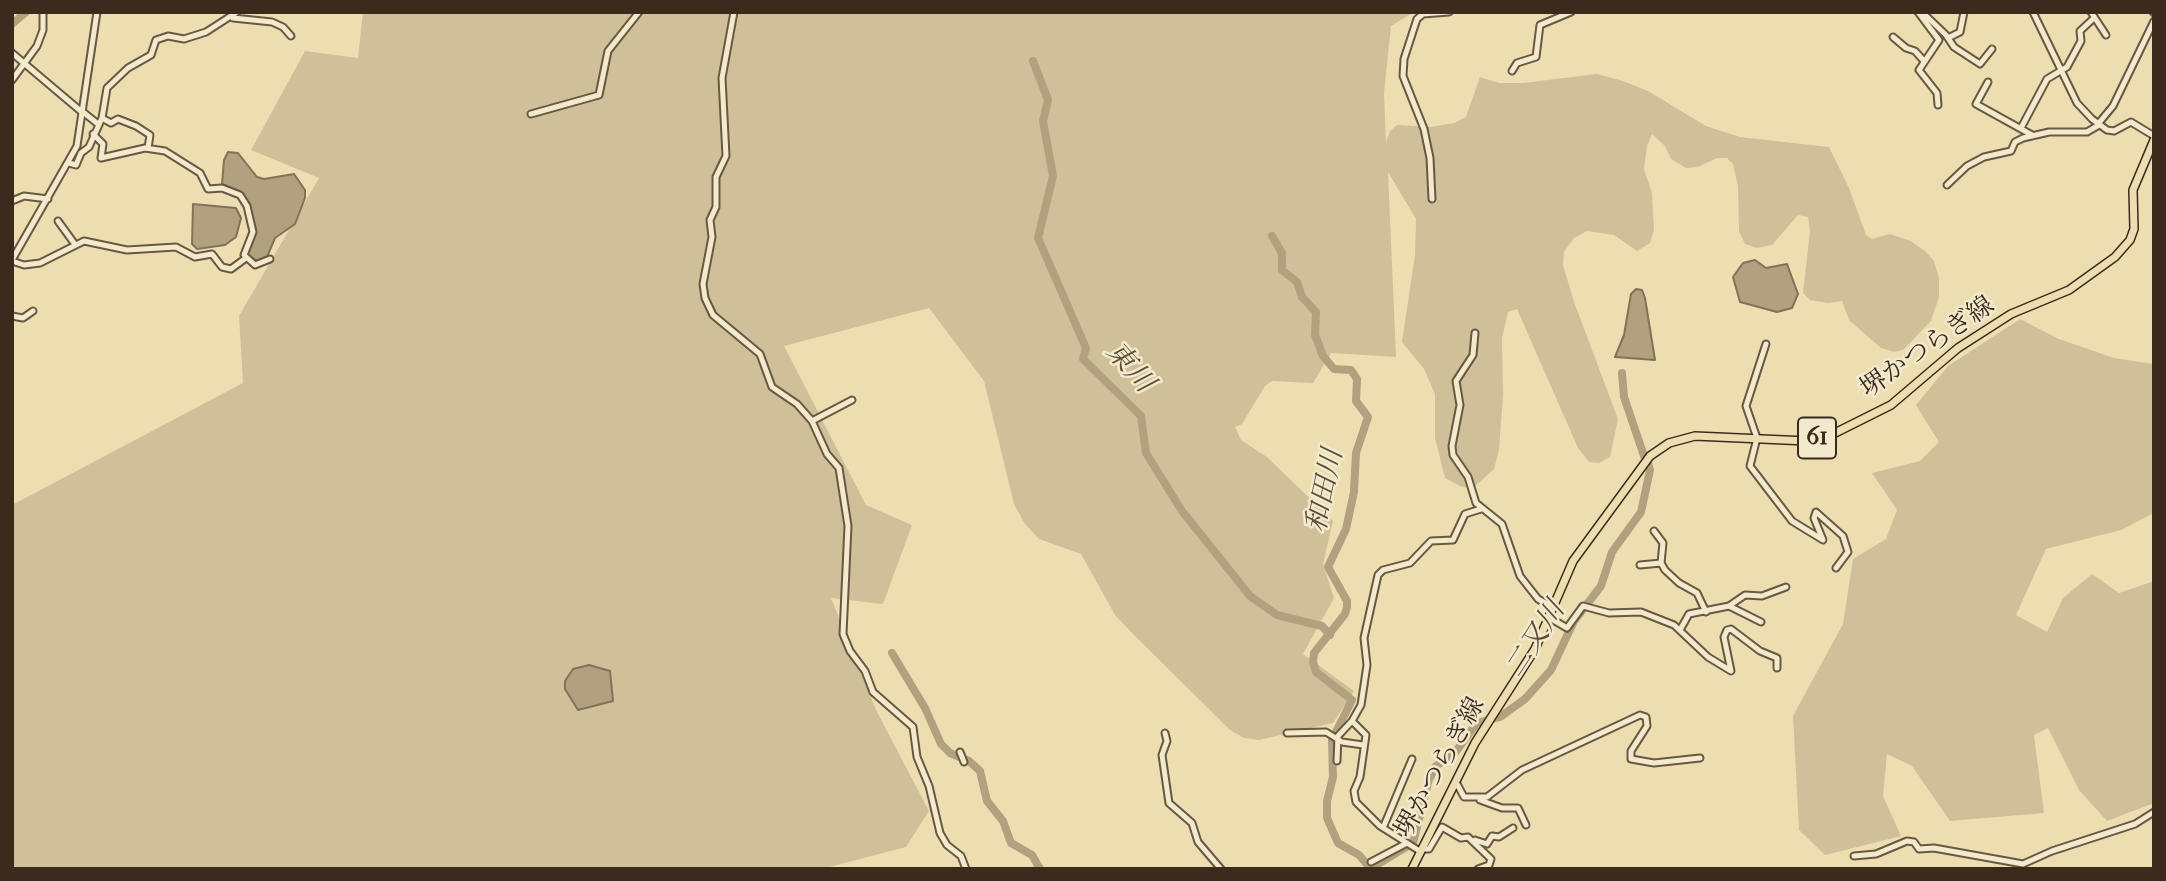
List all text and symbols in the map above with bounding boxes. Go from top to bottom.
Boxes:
street label: 堺かつらぎ線 [1855,290,2001,406]
water label: 東川 [1098,336,1160,400]
road number: 61 [1798,418,1836,458]
water label: 和田川 [1301,446,1351,536]
water label: 二又川 [1499,596,1573,684]
street label: 堺かつらぎ線 [1390,692,1492,844]

